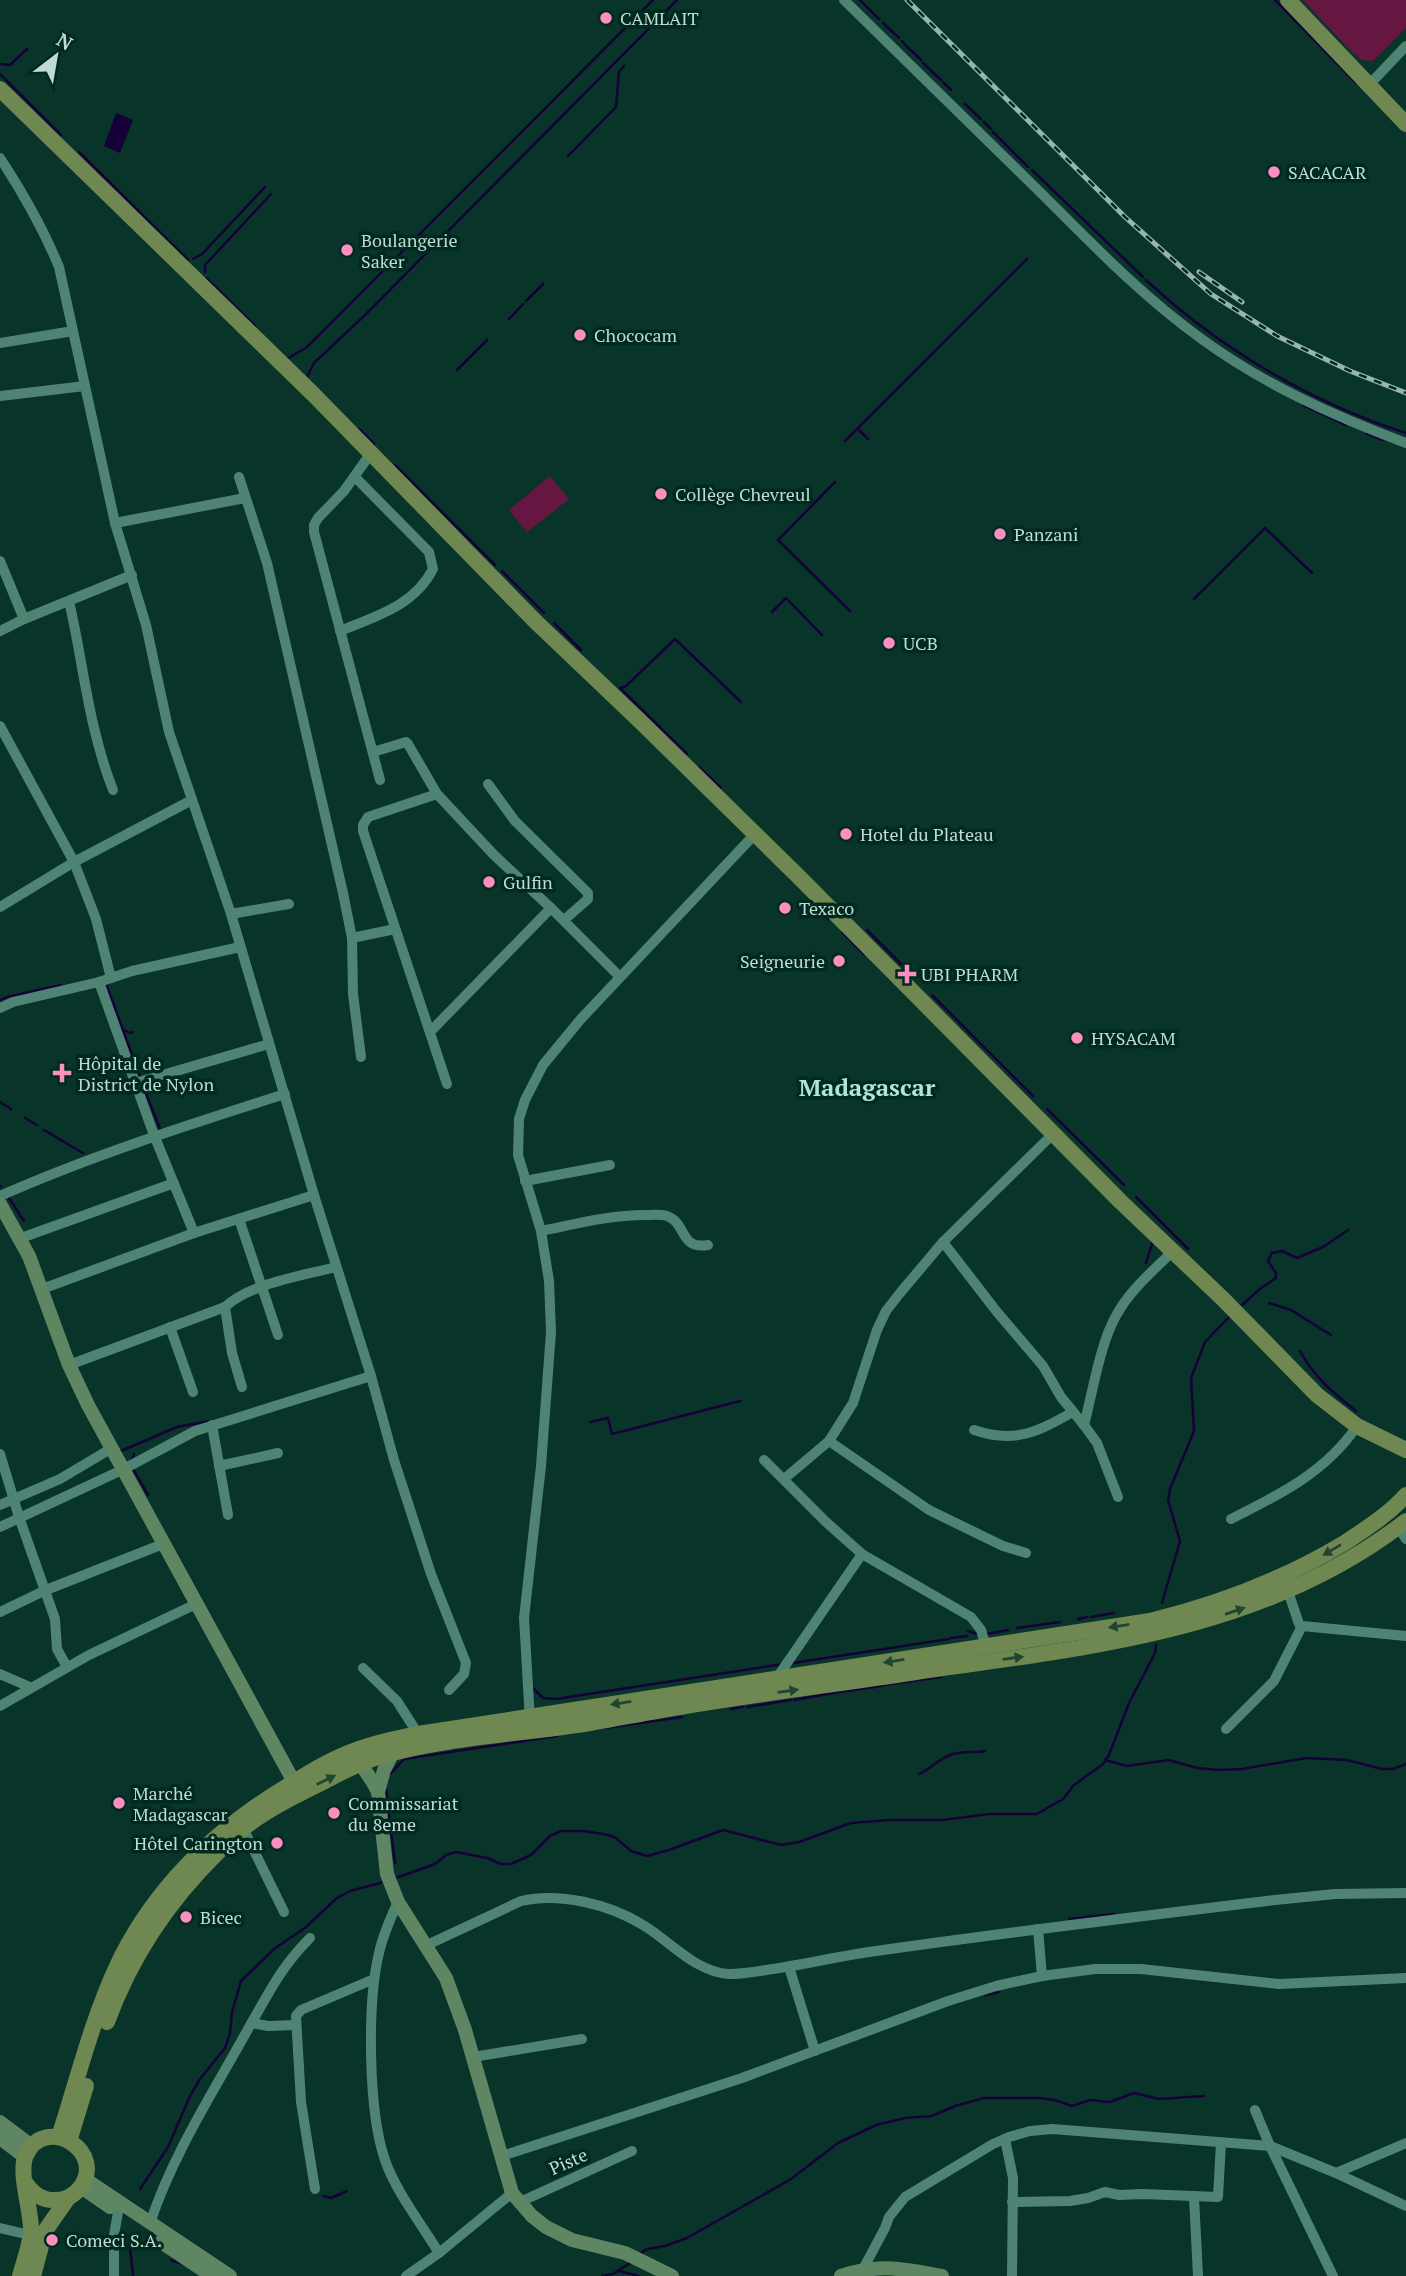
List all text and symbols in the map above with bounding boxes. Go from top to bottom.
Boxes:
place label: CAMLAIT [620,6,699,30]
marker: CAMLAIT [598,10,614,26]
north arrow [21,21,91,91]
text: N [52,27,78,56]
place label: SACACAR [1288,160,1367,184]
marker: SACACAR [1266,164,1282,180]
place label: Boulangerie Saker [361,228,457,273]
marker: Boulangerie Saker [339,242,355,258]
place label: Chococam [594,323,678,347]
marker: Chococam [572,327,588,343]
place label: Collège Chevreul [675,482,811,506]
marker: Collège Chevreul [653,486,669,502]
place label: Panzani [1014,522,1078,546]
marker: Panzani [992,526,1008,542]
place label: UCB [903,631,938,655]
marker: UCB [881,635,897,651]
place label: Hotel du Plateau [860,822,993,846]
marker: Hotel du Plateau [838,826,854,842]
place label: Gulfin [503,870,553,894]
marker: Gulfin [481,874,497,890]
place label: Texaco [799,896,854,920]
marker: Texaco [777,900,793,916]
place label: Seigneurie [740,949,825,973]
marker: Seigneurie [831,953,847,969]
place label: UBI PHARM [921,962,1018,986]
marker: UBI PHARM [899,966,915,982]
place label: HYSACAM [1091,1026,1176,1050]
marker: HYSACAM [1069,1030,1085,1046]
place label: Hôpital de District de Nylon [78,1051,214,1096]
marker: Hôpital de District de Nylon [52,1063,72,1083]
district label: Madagascar [799,1071,936,1103]
one-way arrow [1322,1544,1341,1556]
one-way arrow [1225,1605,1246,1616]
one-way arrow [1108,1621,1130,1632]
one-way arrow [1002,1652,1024,1663]
one-way arrow [883,1656,905,1667]
one-way arrow [777,1685,799,1696]
one-way arrow [610,1698,632,1709]
one-way arrow [316,1774,336,1786]
place label: Marché Madagascar [133,1781,228,1826]
place label: Commissariat du 8eme [348,1791,459,1836]
marker: Marché Madagascar [111,1795,127,1811]
marker: Commissariat du 8eme [326,1805,342,1821]
place label: Hôtel Carington [134,1831,263,1855]
marker: Hôtel Carington [269,1835,285,1851]
place label: Bicec [200,1905,242,1929]
marker: Bicec [178,1909,194,1925]
street label: Piste [545,2142,591,2180]
place label: Comeci S.A. [66,2228,162,2252]
marker: Comeci S.A. [44,2232,60,2248]

